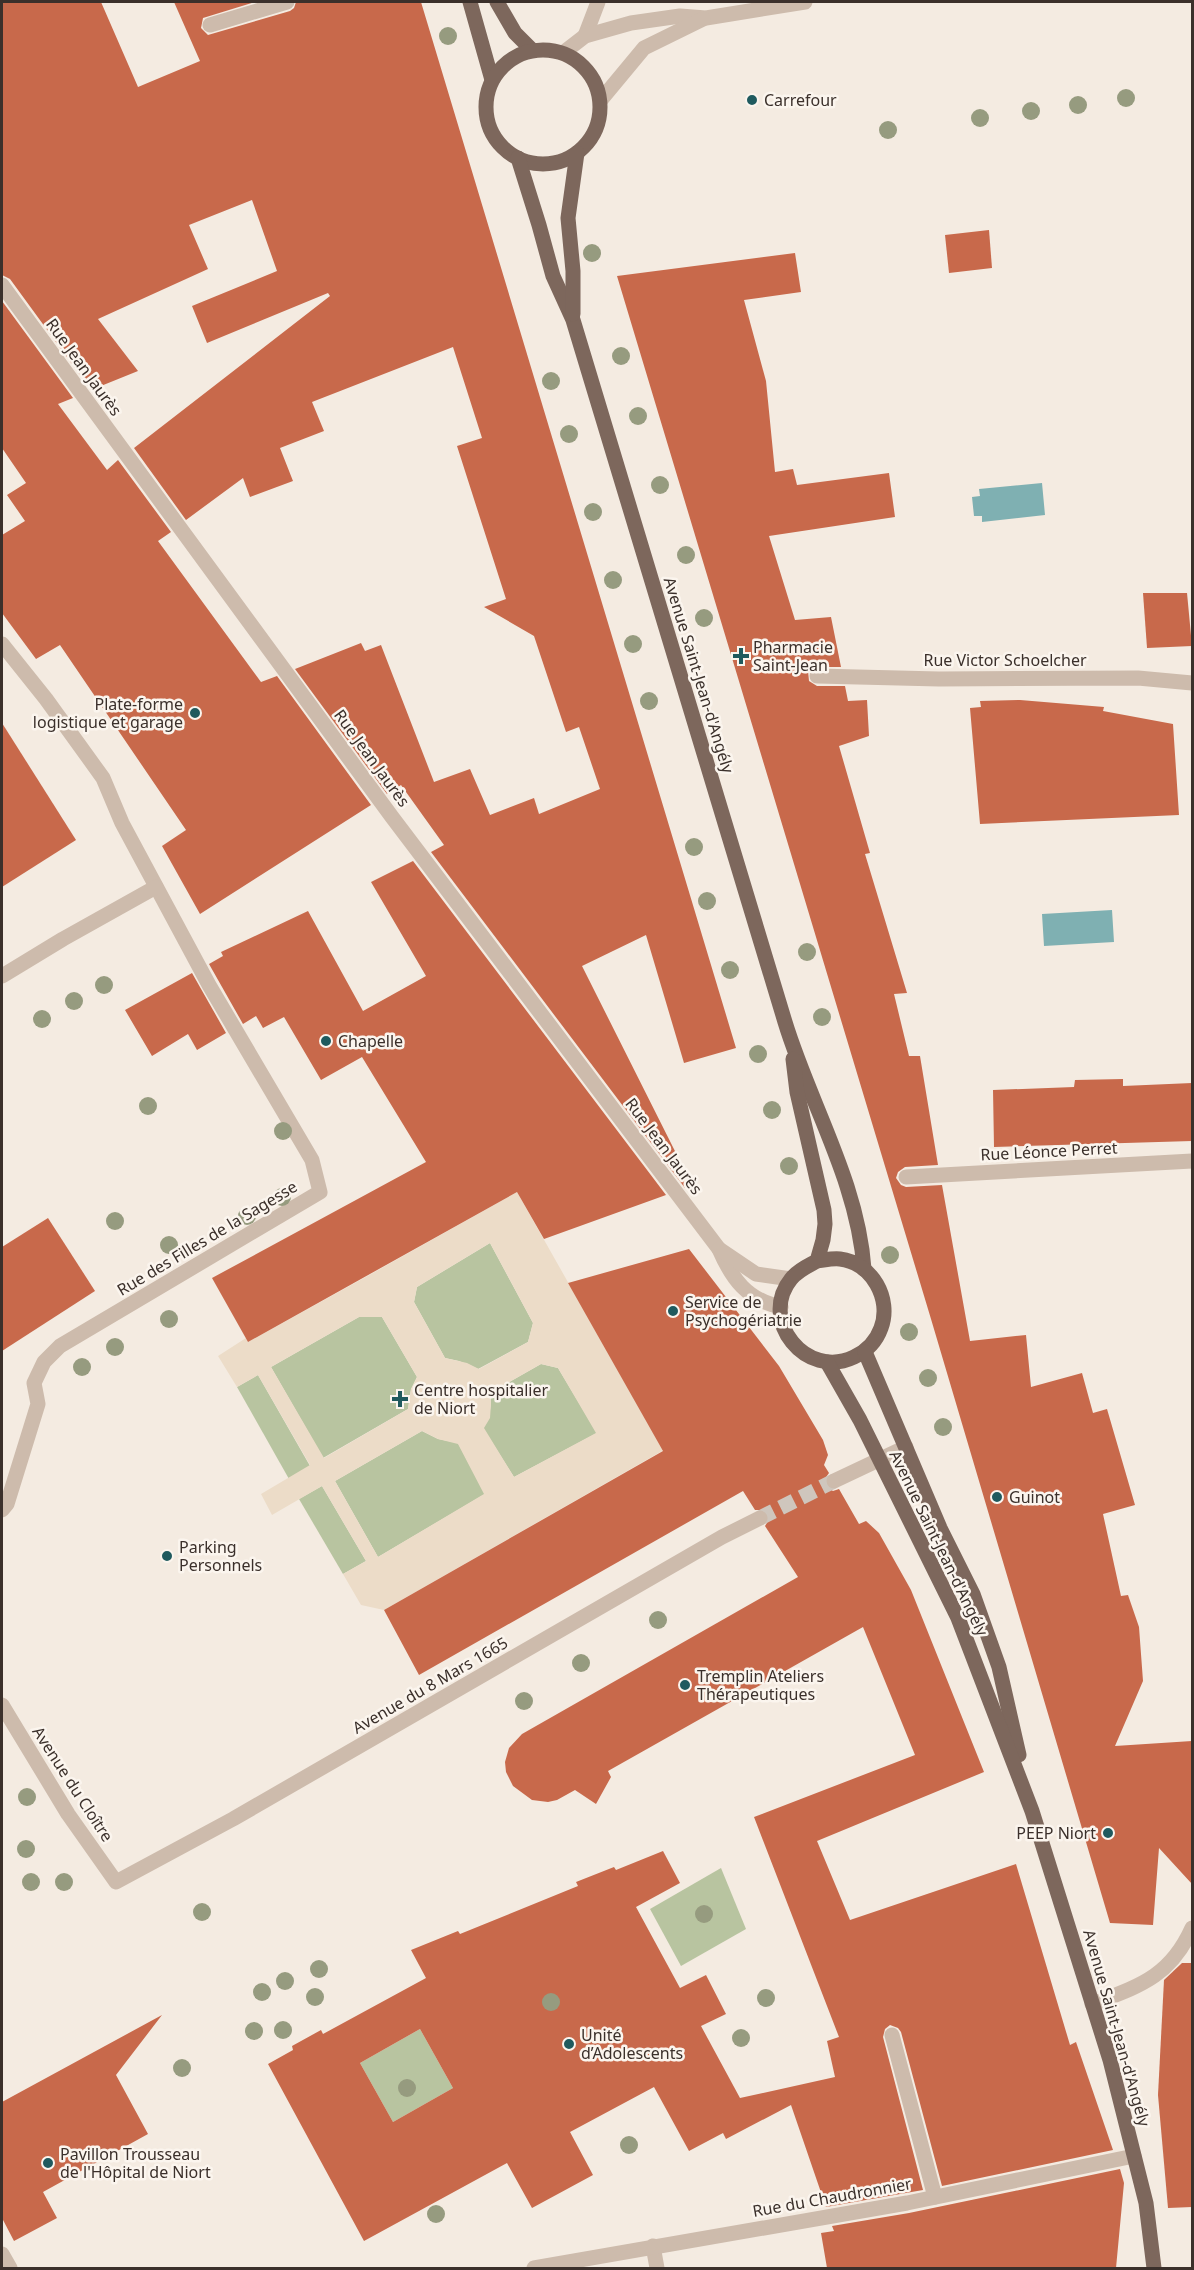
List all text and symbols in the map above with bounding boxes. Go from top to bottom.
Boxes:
place label: Carrefour [764,89,837,111]
marker: Carrefour [745,93,759,107]
street label: Rue Jean Jaurès [41,314,127,420]
street label: Avenue Saint-Jean-d'Angély [659,574,740,777]
place label: Pharmacie Saint-Jean [753,636,833,676]
marker: Pharmacie Saint-Jean [734,649,748,663]
street label: Rue Victor Schoelcher [923,649,1087,671]
place label: Plate-forme logistique et garage [33,693,183,733]
street label: Rue Jean Jaurès [329,705,415,811]
marker: Plate-forme logistique et garage [188,706,202,720]
place label: Chapelle [338,1030,403,1052]
marker: Chapelle [319,1034,333,1048]
street label: Rue Jean Jaurès [620,1093,708,1199]
street label: Rue Léonce Perret [980,1136,1118,1166]
street label: Rue des Filles de la Sagesse [113,1175,301,1301]
place label: Service de Psychogériatrie [685,1291,802,1331]
marker: Service de Psychogériatrie [666,1304,680,1318]
place label: Centre hospitalier de Niort [414,1379,549,1419]
marker: Centre hospitalier de Niort [391,1390,409,1408]
street label: Avenue Saint-Jean-d'Angély [884,1446,994,1640]
place label: Guinot [1009,1486,1060,1508]
marker: Guinot [990,1490,1004,1504]
place label: Parking Personnels [179,1536,262,1576]
marker: Parking Personnels [160,1549,174,1563]
street label: Avenue du 8 Mars 1665 [348,1631,512,1739]
place label: Tremplin Ateliers Thérapeutiques [697,1665,824,1705]
marker: Tremplin Ateliers Thérapeutiques [678,1678,692,1692]
street label: Avenue du Cloître [27,1722,119,1846]
place label: PEEP Niort [1016,1822,1096,1844]
marker: PEEP Niort [1101,1826,1115,1840]
street label: Avenue Saint-Jean-d'Angély [1078,1927,1156,2130]
place label: Unité d’Adolescents [581,2024,683,2064]
marker: Unité d’Adolescents [562,2037,576,2051]
place label: Pavillon Trousseau de l'Hôpital de Niort [60,2143,211,2183]
marker: Pavillon Trousseau de l'Hôpital de Niort [41,2156,55,2170]
street label: Rue du Chaudronnier [751,2172,914,2222]

